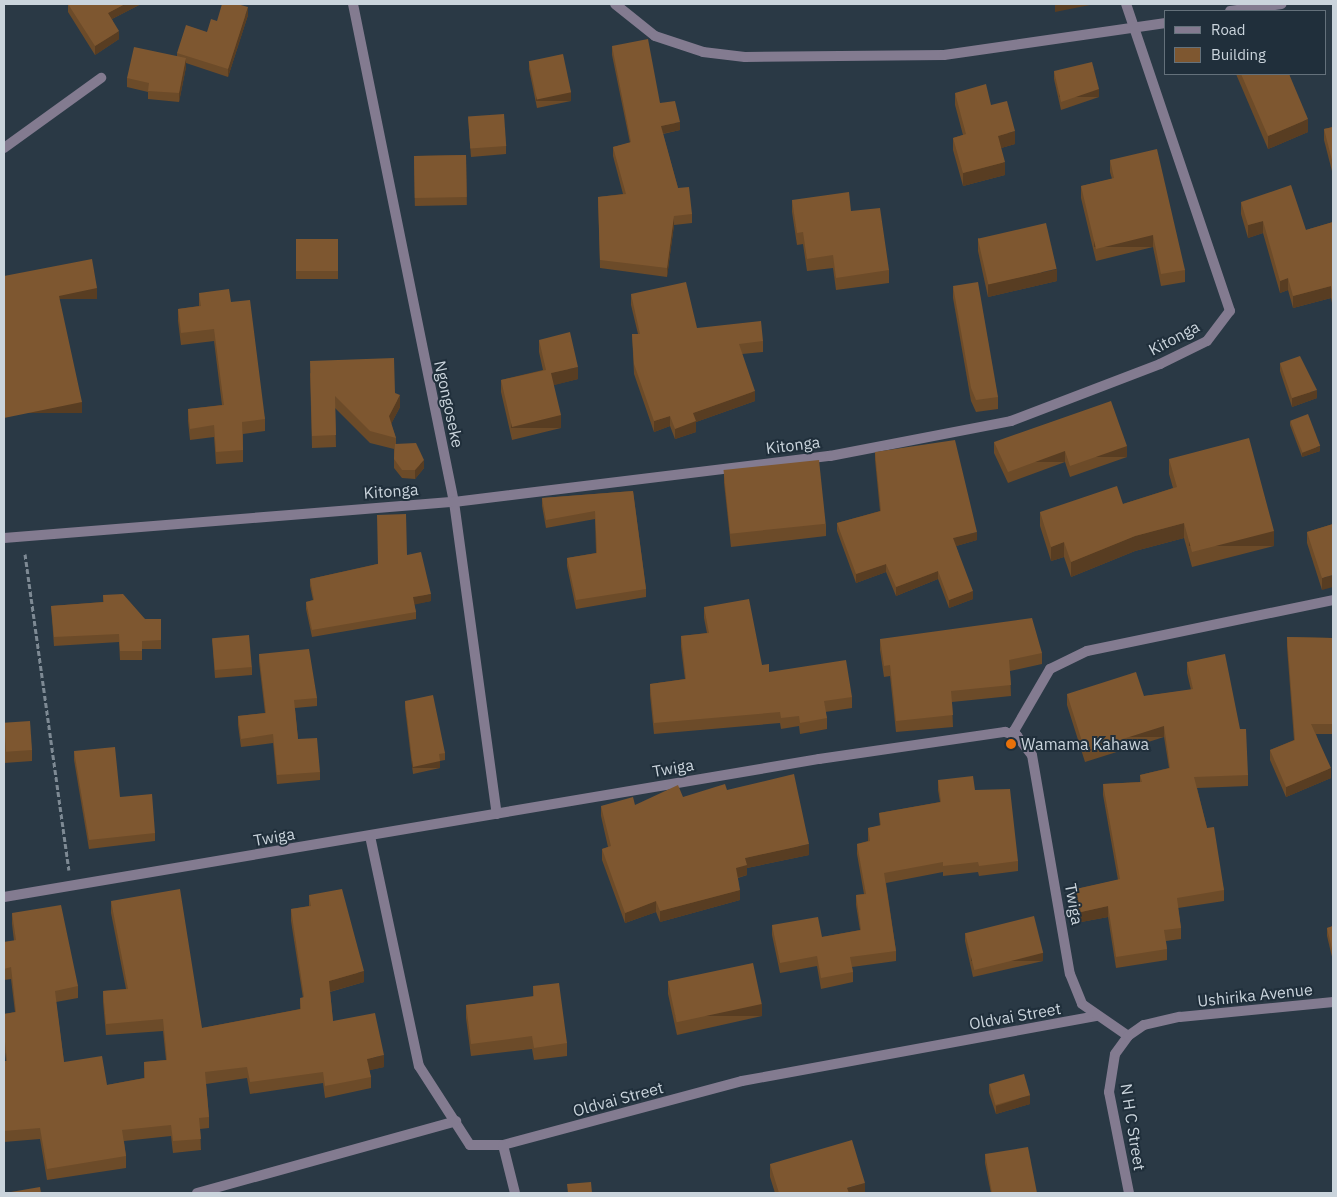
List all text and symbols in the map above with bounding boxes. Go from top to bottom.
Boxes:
legend [1164,10,1327,75]
text: Road [1211,20,1246,39]
text: Building [1211,45,1266,64]
street label: Kitonga [1145,317,1203,359]
street label: Ngongoseke [430,359,468,449]
street label: Kitonga [765,432,821,458]
street label: Kitonga [363,480,419,502]
place label: Wamama Kahawa [1021,734,1149,754]
marker: Wamama Kahawa [1005,738,1017,750]
street label: Twiga [651,755,695,781]
street label: Twiga [252,824,296,850]
street label: Twiga [1061,882,1087,926]
street label: Ushirika Avenue [1196,979,1314,1011]
street label: Oldvai Street [968,998,1062,1034]
street label: Oldvai Street [571,1078,665,1120]
street label: N H C Street [1117,1082,1149,1172]

